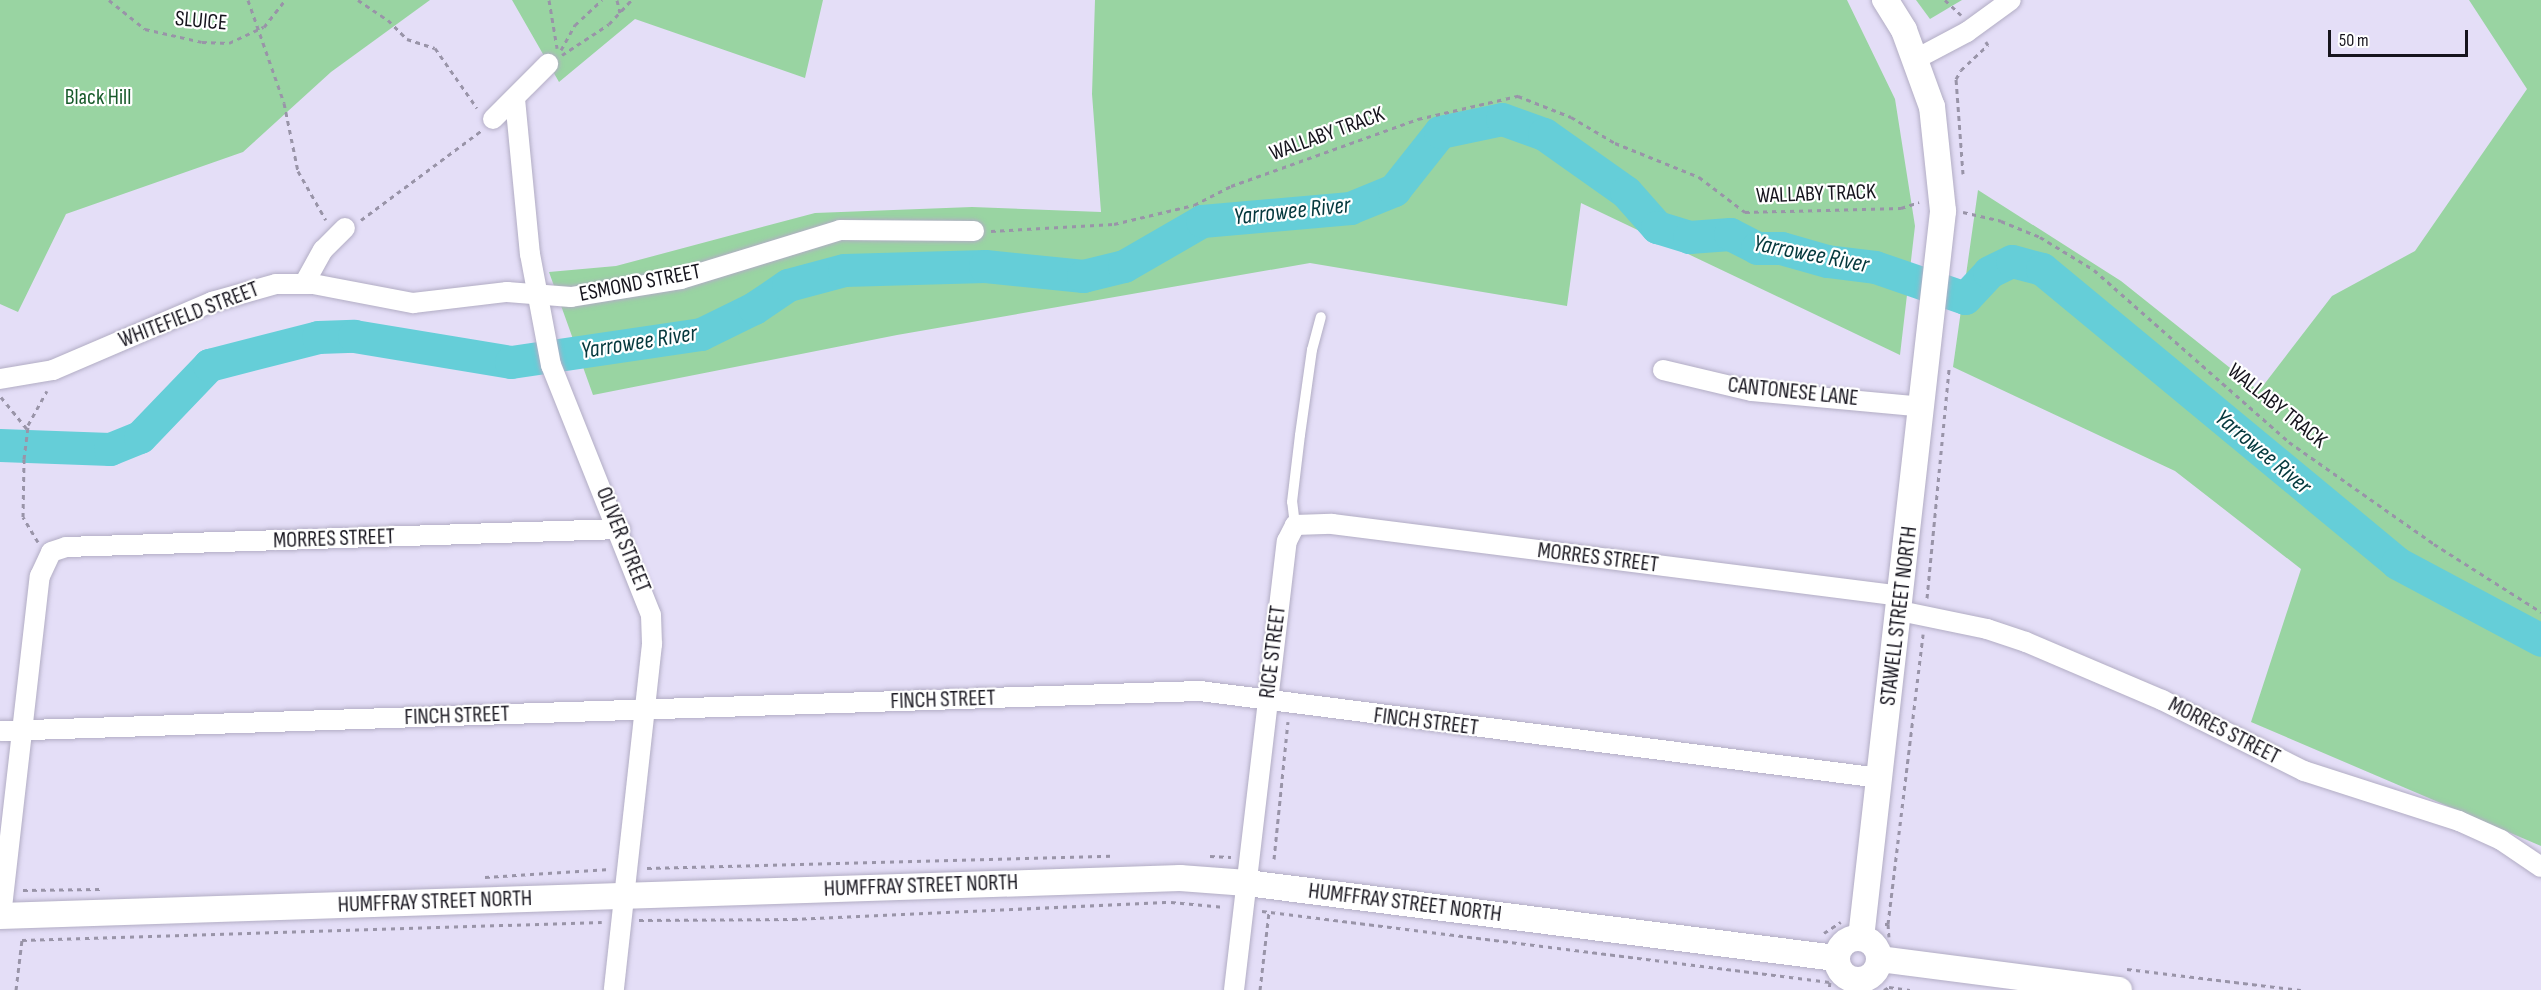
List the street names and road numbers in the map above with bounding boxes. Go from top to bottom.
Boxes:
street label: SLUICE [174,6,228,36]
street label: WALLABY TRACK [1266,101,1388,167]
street label: WALLABY TRACK [1755,179,1877,209]
street label: ESMOND STREET [577,258,703,308]
street label: WHITEFIELD STREET [115,276,263,354]
street label: WALLABY TRACK [2222,358,2332,454]
street label: CANTONESE LANE [1726,372,1860,412]
street label: OLIVER STREET [590,483,656,597]
street label: MORRES STREET [273,524,395,554]
street label: STAWELL STREET NORTH [1875,525,1923,707]
street label: MORRES STREET [1536,537,1660,579]
street label: RICE STREET [1254,604,1292,700]
street label: FINCH STREET [890,685,996,715]
street label: MORRES STREET [2164,692,2284,770]
street label: FINCH STREET [404,701,510,731]
street label: FINCH STREET [1372,702,1480,742]
street label: HUMFFRAY STREET NORTH [823,869,1019,903]
street label: HUMFFRAY STREET NORTH [1307,878,1503,928]
street label: HUMFFRAY STREET NORTH [337,885,533,919]

